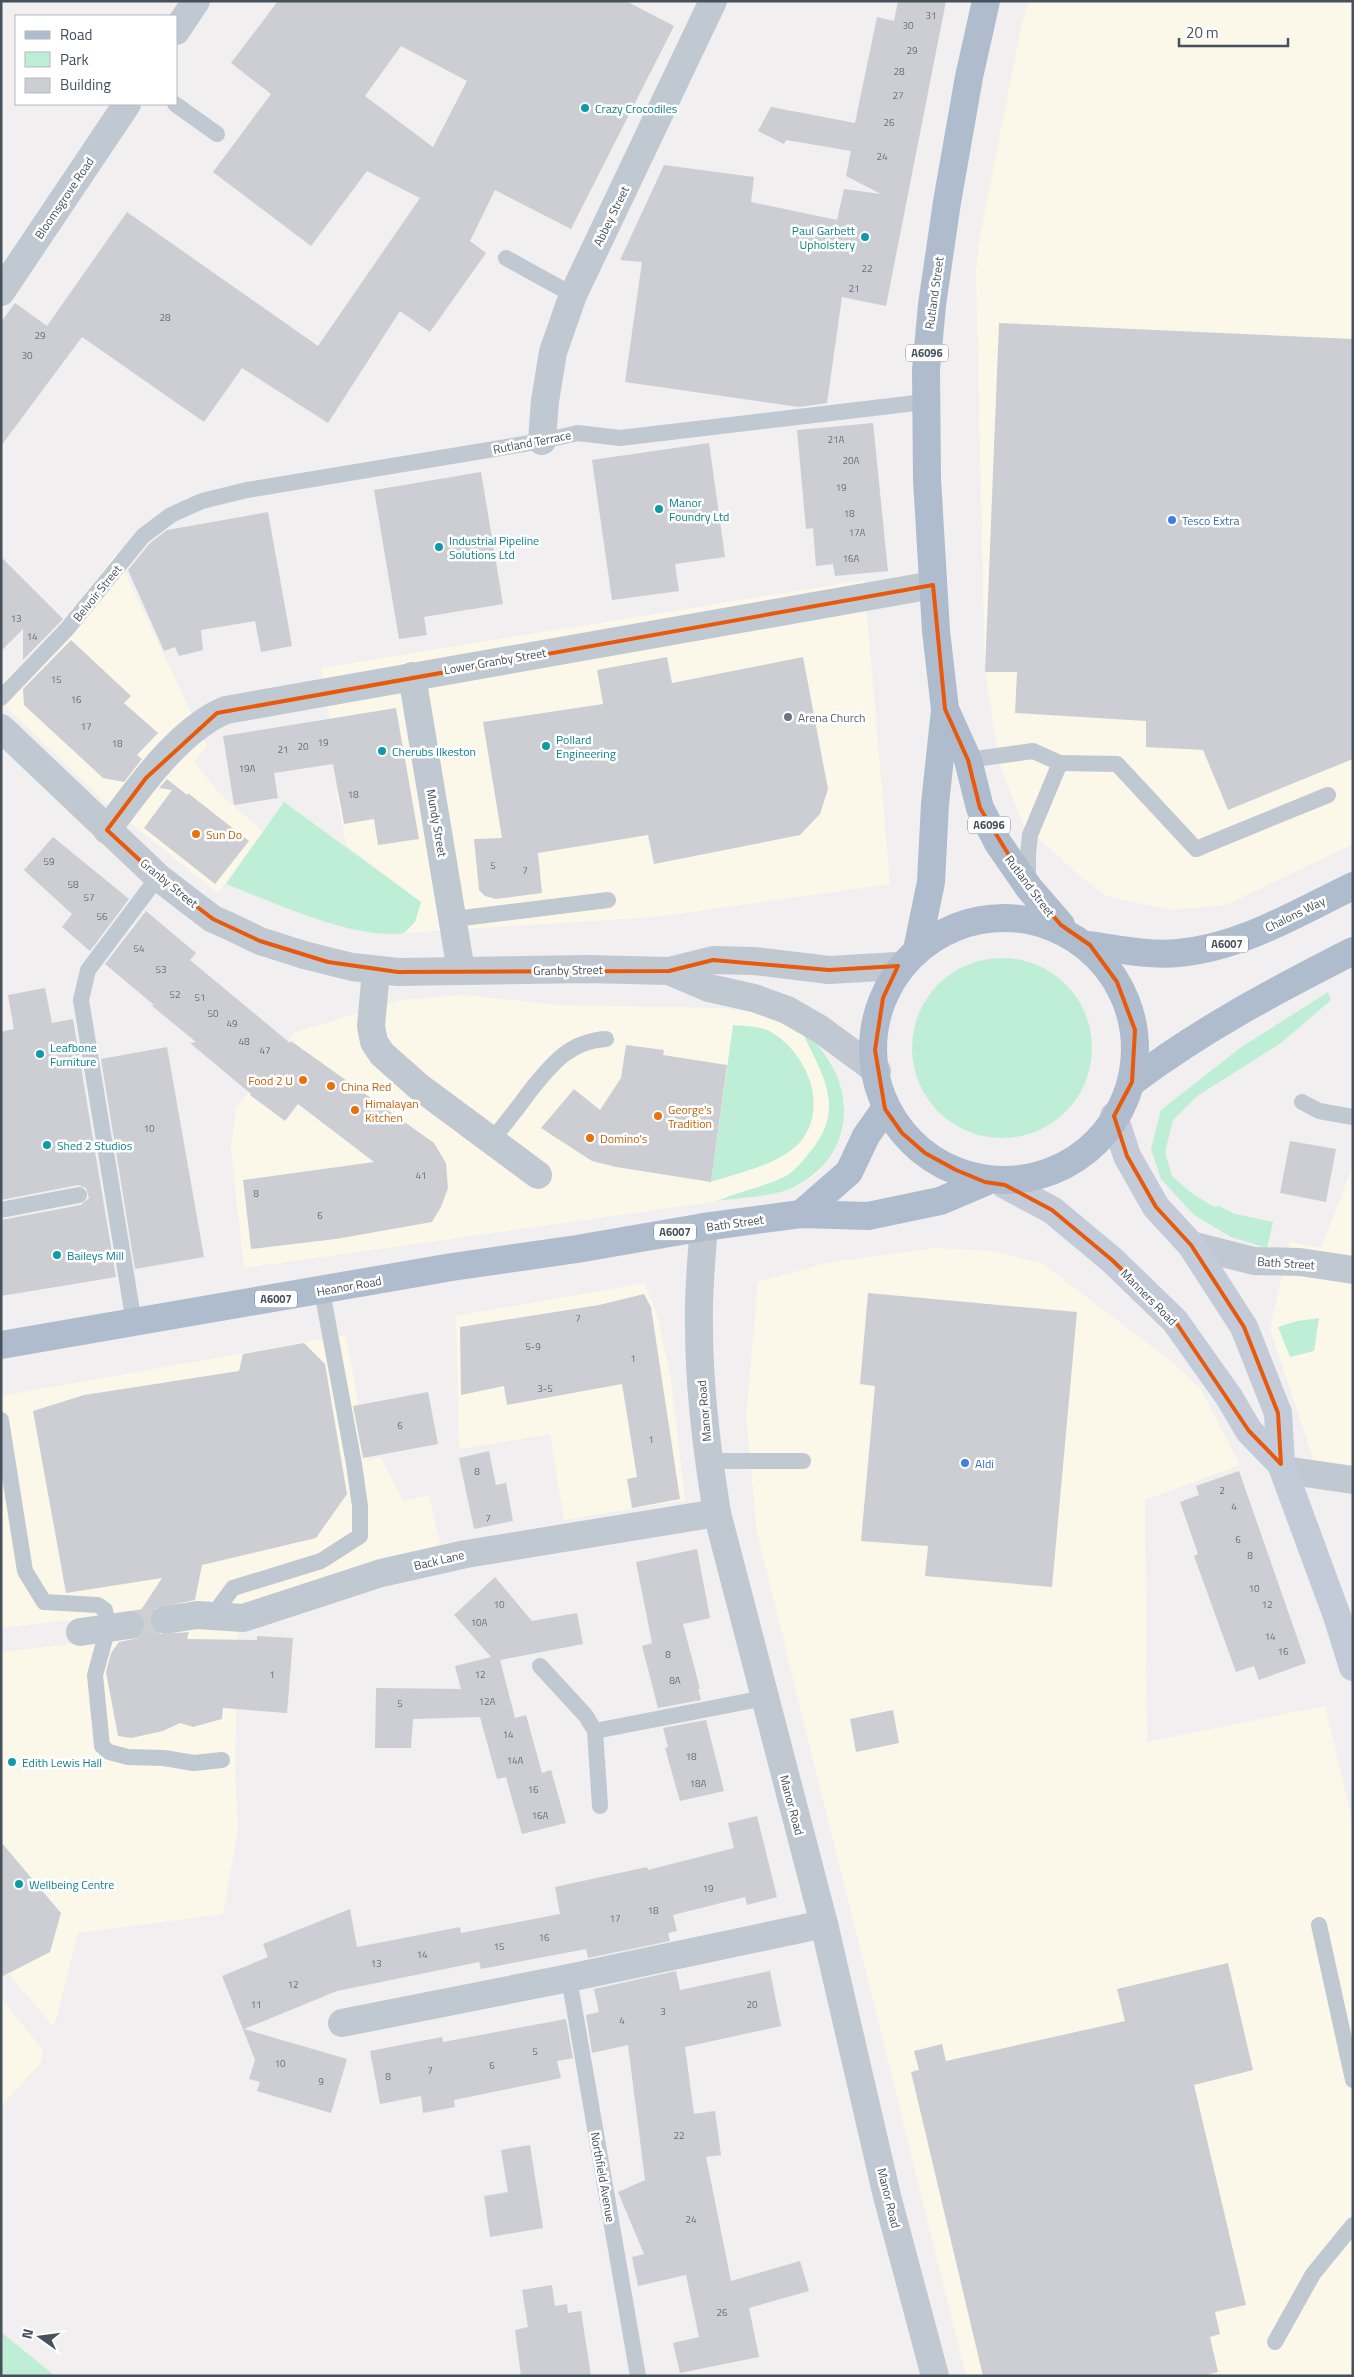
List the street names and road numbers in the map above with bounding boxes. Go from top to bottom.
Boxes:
street label: Bloomsgrove Road [30,153,98,243]
street label: Abbey Street [588,182,634,249]
street label: Rutland Street [920,255,949,331]
road number: A6096 [906,344,948,362]
street label: Rutland Terrace [491,425,573,459]
street label: Belvoir Street [68,560,126,626]
street label: Lower Granby Street [442,643,548,679]
street label: Mundy Street [422,788,452,859]
road number: A6096 [968,816,1010,834]
street label: Rutland Street [1000,851,1060,922]
street label: Granby Street [136,854,203,913]
street label: Chalons Way [1262,891,1329,937]
road number: A6007 [1206,936,1248,952]
street label: Granby Street [533,960,604,980]
street label: Bath Street [705,1209,766,1236]
road number: A6007 [654,1224,696,1240]
street label: Bath Street [1257,1252,1316,1275]
street label: Manners Road [1116,1264,1182,1330]
street label: Heanor Road [315,1271,383,1301]
road number: A6007 [255,1290,297,1308]
street label: Manor Road [692,1379,716,1443]
street label: Back Lane [412,1545,466,1575]
street label: Manor Road [775,1773,809,1837]
street label: Northfield Avenue [586,2130,620,2224]
street label: Manor Road [872,2166,906,2230]

